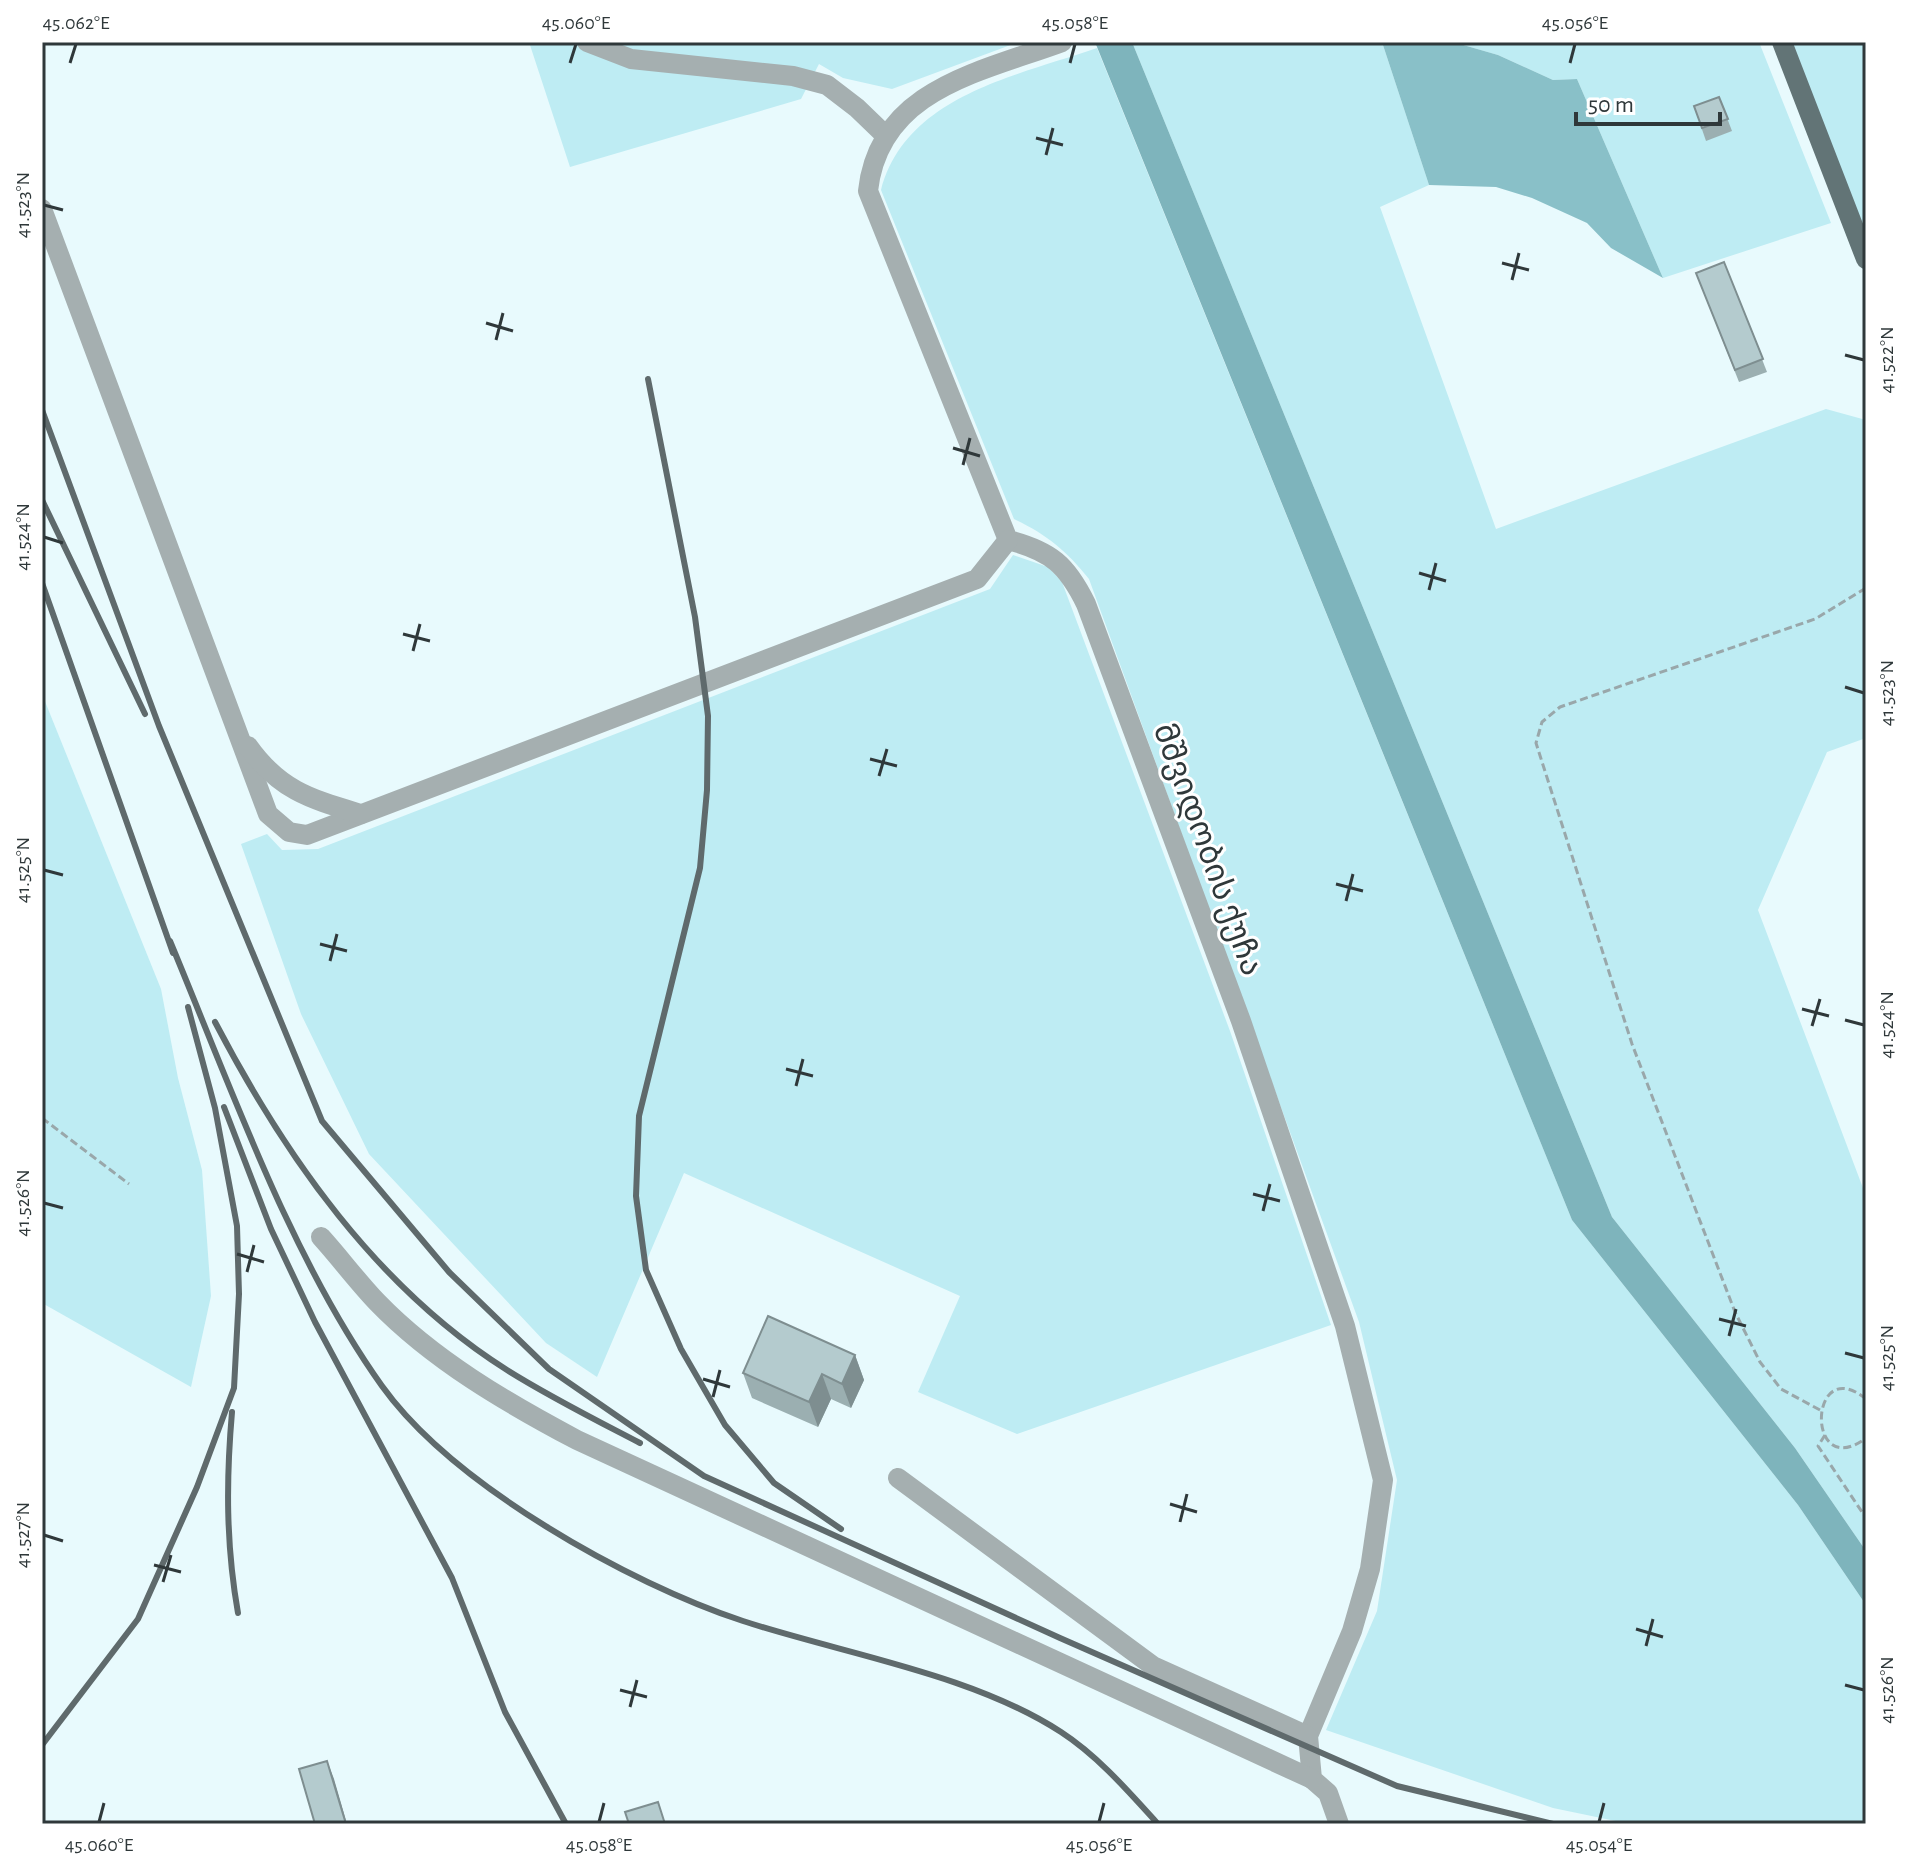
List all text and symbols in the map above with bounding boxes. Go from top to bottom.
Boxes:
text: 45.062°E [42,13,110,33]
text: 45.060°E [542,13,611,33]
text: 45.058°E [1042,13,1109,33]
text: 45.056°E [1542,13,1609,33]
scale bar [1576,76,1720,126]
text: 50 m [1588,93,1634,117]
text: 41.523°N [13,172,33,238]
text: 41.522°N [1877,326,1897,394]
text: 41.524°N [13,503,33,571]
text: 41.523°N [1877,660,1897,726]
street label: მშვიდობის ქუჩა [1145,719,1269,981]
text: 41.525°N [13,837,33,903]
text: 41.524°N [1877,991,1897,1059]
text: 41.526°N [13,1169,33,1237]
text: 41.525°N [1877,1325,1897,1391]
text: 41.527°N [13,1502,33,1568]
text: 41.526°N [1877,1656,1897,1724]
text: 45.060°E [65,1835,134,1855]
text: 45.058°E [566,1835,633,1855]
text: 45.056°E [1066,1835,1133,1855]
text: 45.054°E [1566,1835,1633,1855]

